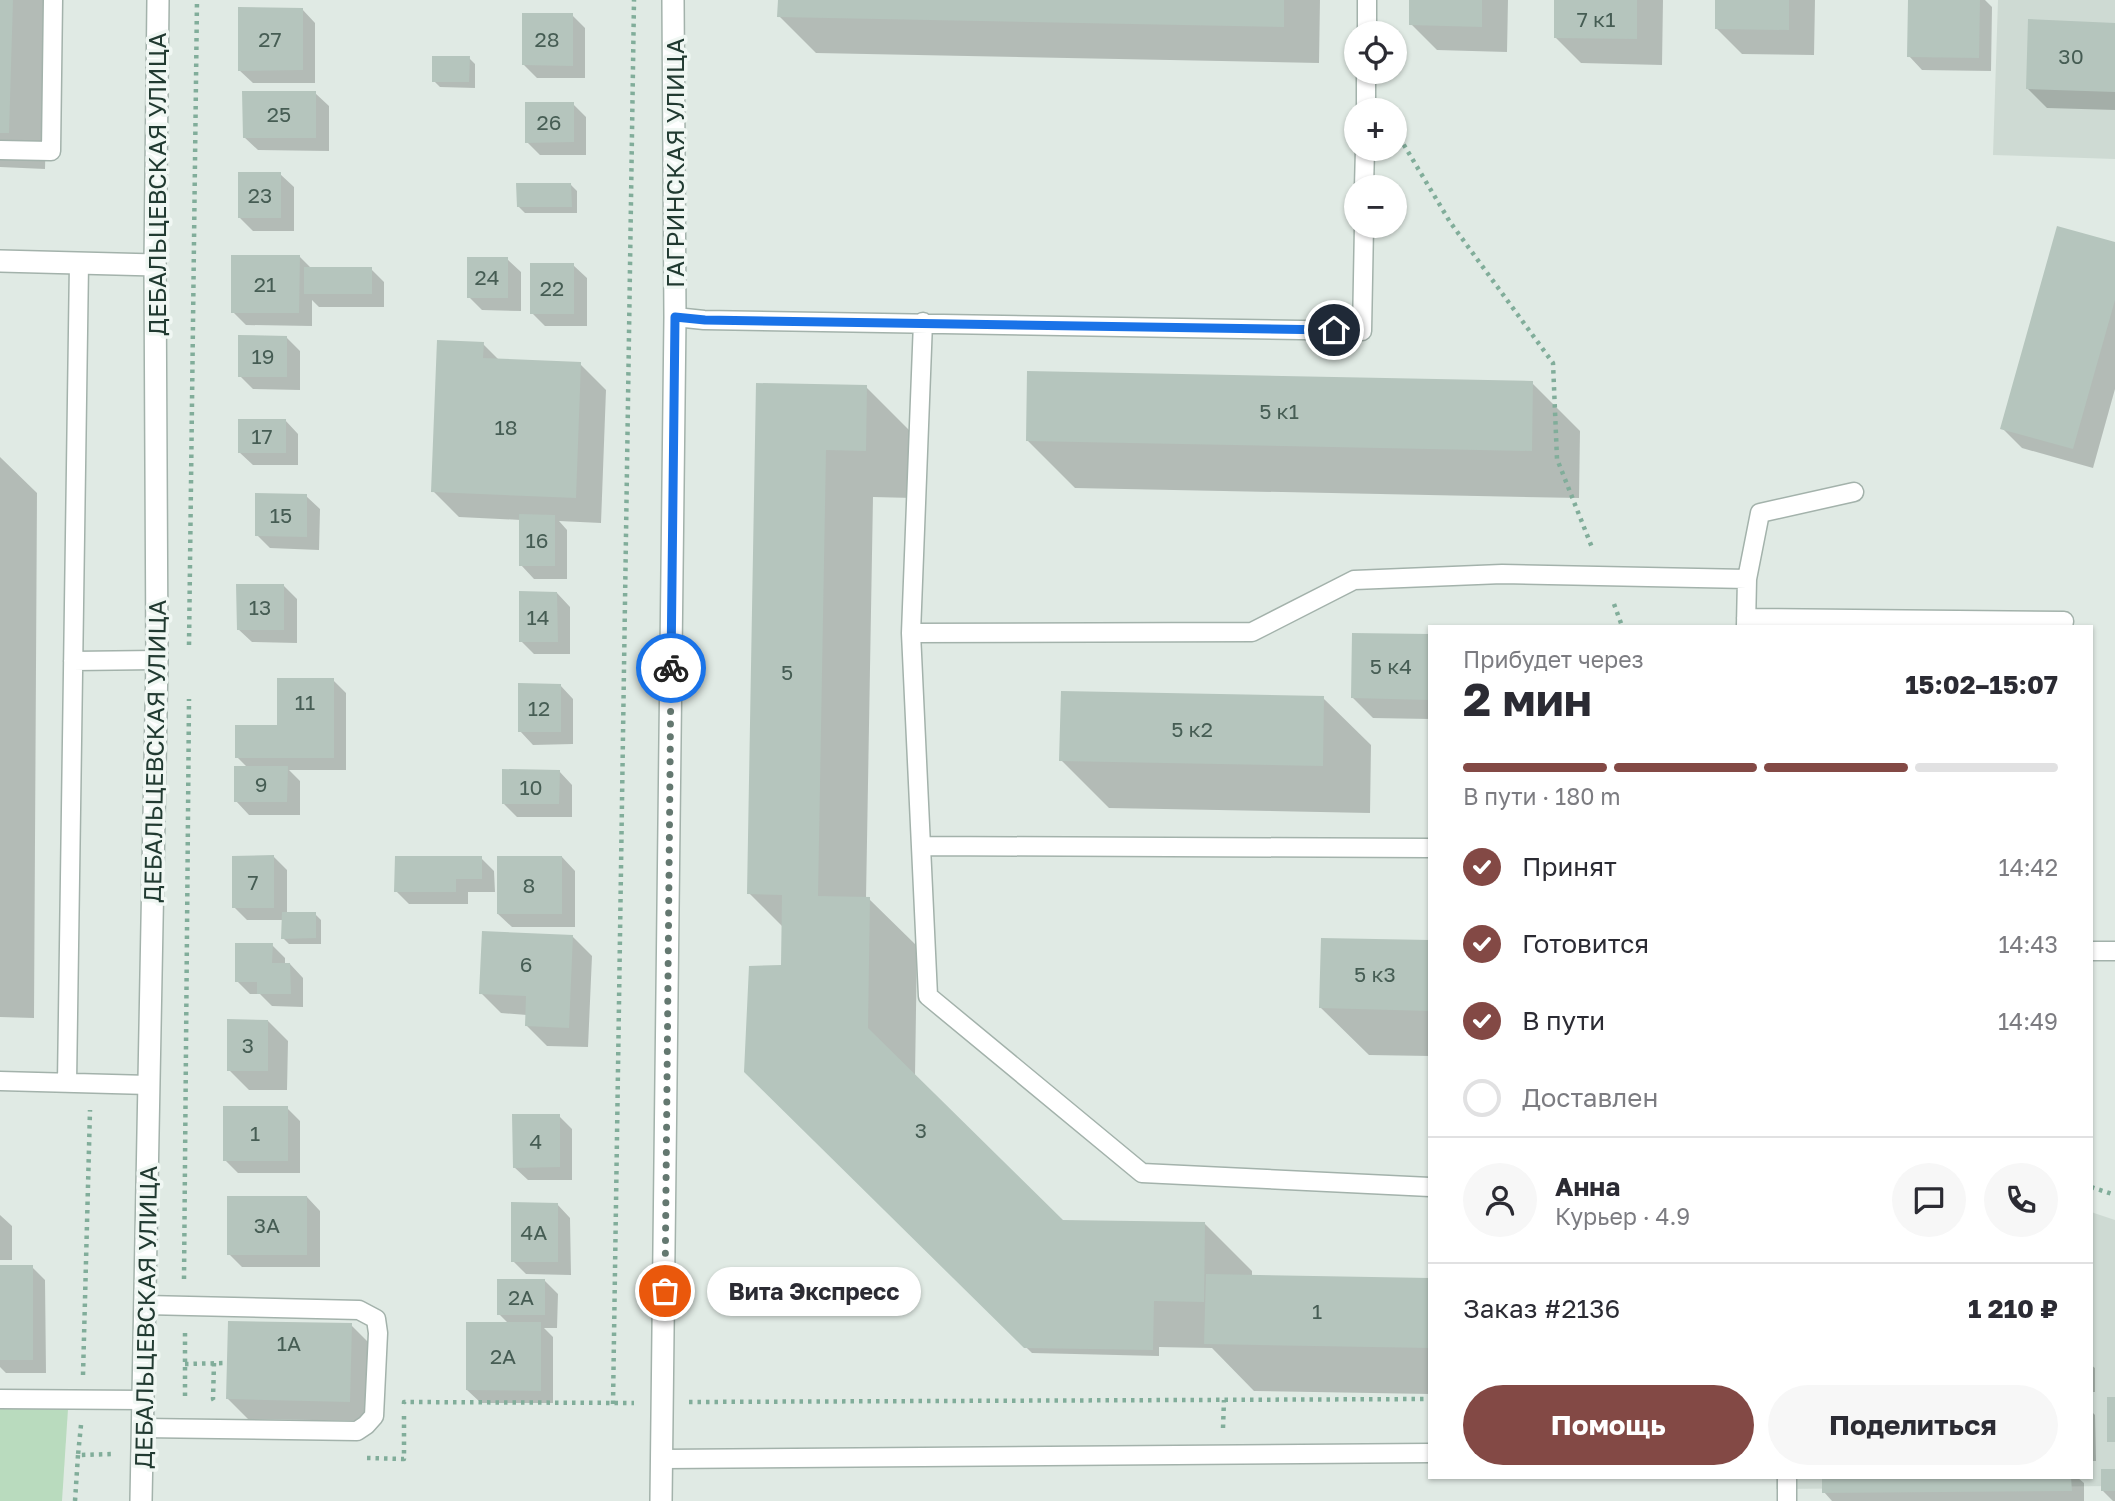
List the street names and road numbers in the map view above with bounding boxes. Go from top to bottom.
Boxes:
street label: ДЕБАЛЬЦЕВСКАЯ УЛИЦА [142,32,171,336]
street label: ГАГРИНСКАЯ УЛИЦА [660,38,689,288]
street label: ДЕБАЛЬЦЕВСКАЯ УЛИЦА [137,599,171,903]
street label: ДЕБАЛЬЦЕВСКАЯ УЛИЦА [128,1165,162,1469]

